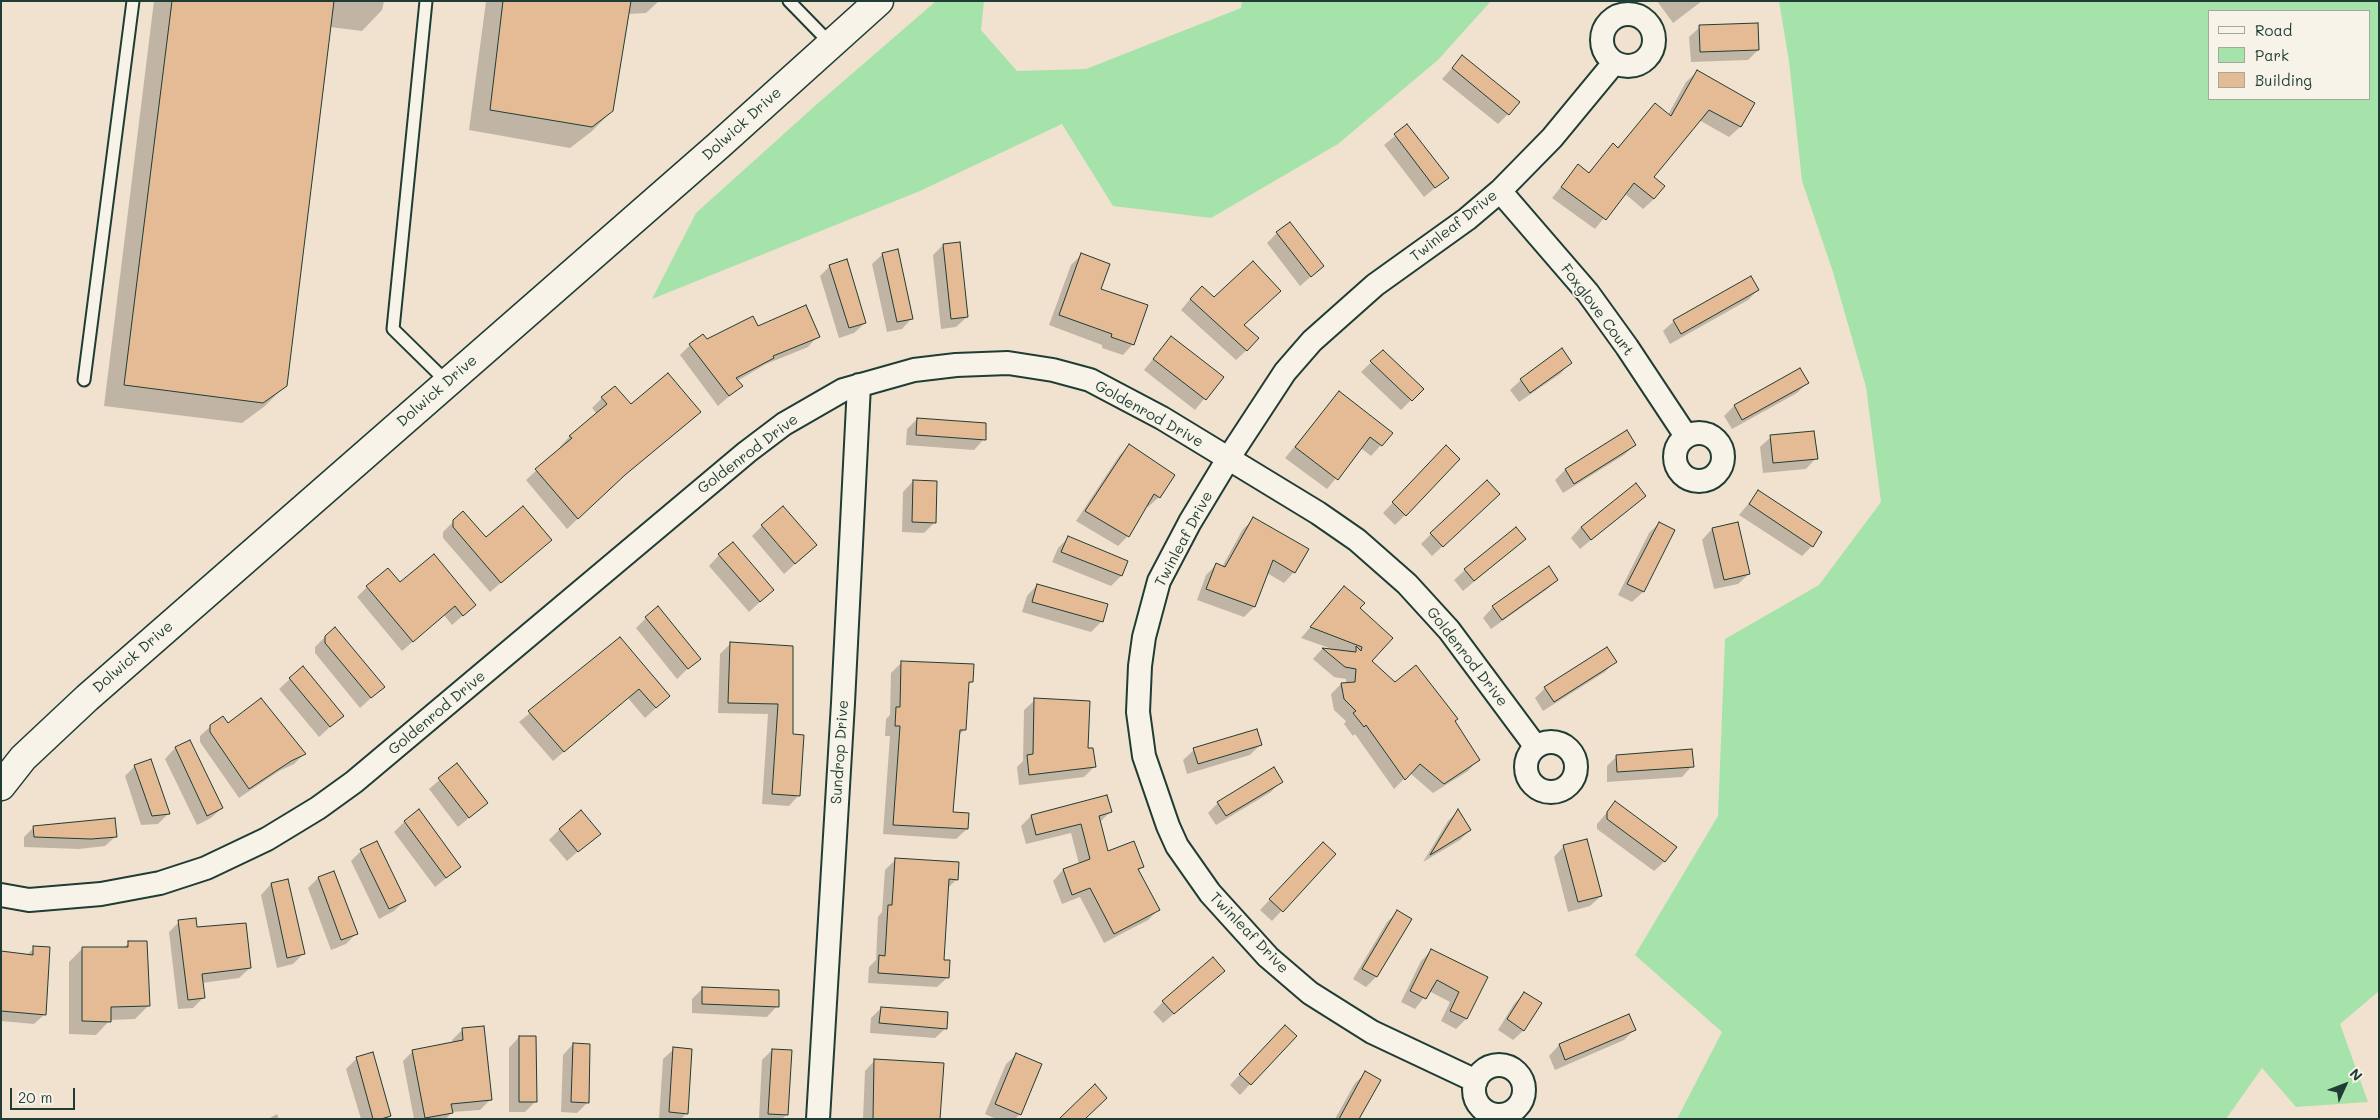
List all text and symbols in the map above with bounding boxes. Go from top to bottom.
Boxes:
legend [2208,10,2370,100]
text: Road [2255,20,2292,40]
text: Park [2255,45,2289,65]
text: Building [2255,70,2312,90]
street label: Dolwick Drive [699,84,785,164]
street label: Twinleaf Drive [1407,186,1501,266]
street label: Foxglove Court [1557,261,1637,359]
street label: Dolwick Drive [393,351,481,431]
street label: Goldenrod Drive [1092,377,1206,451]
street label: Goldenrod Drive [694,410,802,498]
street label: Twinleaf Drive [1151,488,1217,590]
street label: Goldenrod Drive [1423,604,1511,710]
street label: Dolwick Drive [89,617,177,697]
street label: Goldenrod Drive [385,667,489,759]
street label: Sundrop Drive [827,699,853,805]
street label: Twinleaf Drive [1206,889,1292,977]
north arrow [2320,1060,2370,1110]
text: N [2346,1064,2367,1085]
scale bar [12,1078,78,1110]
text: 20 m [18,1087,52,1107]

